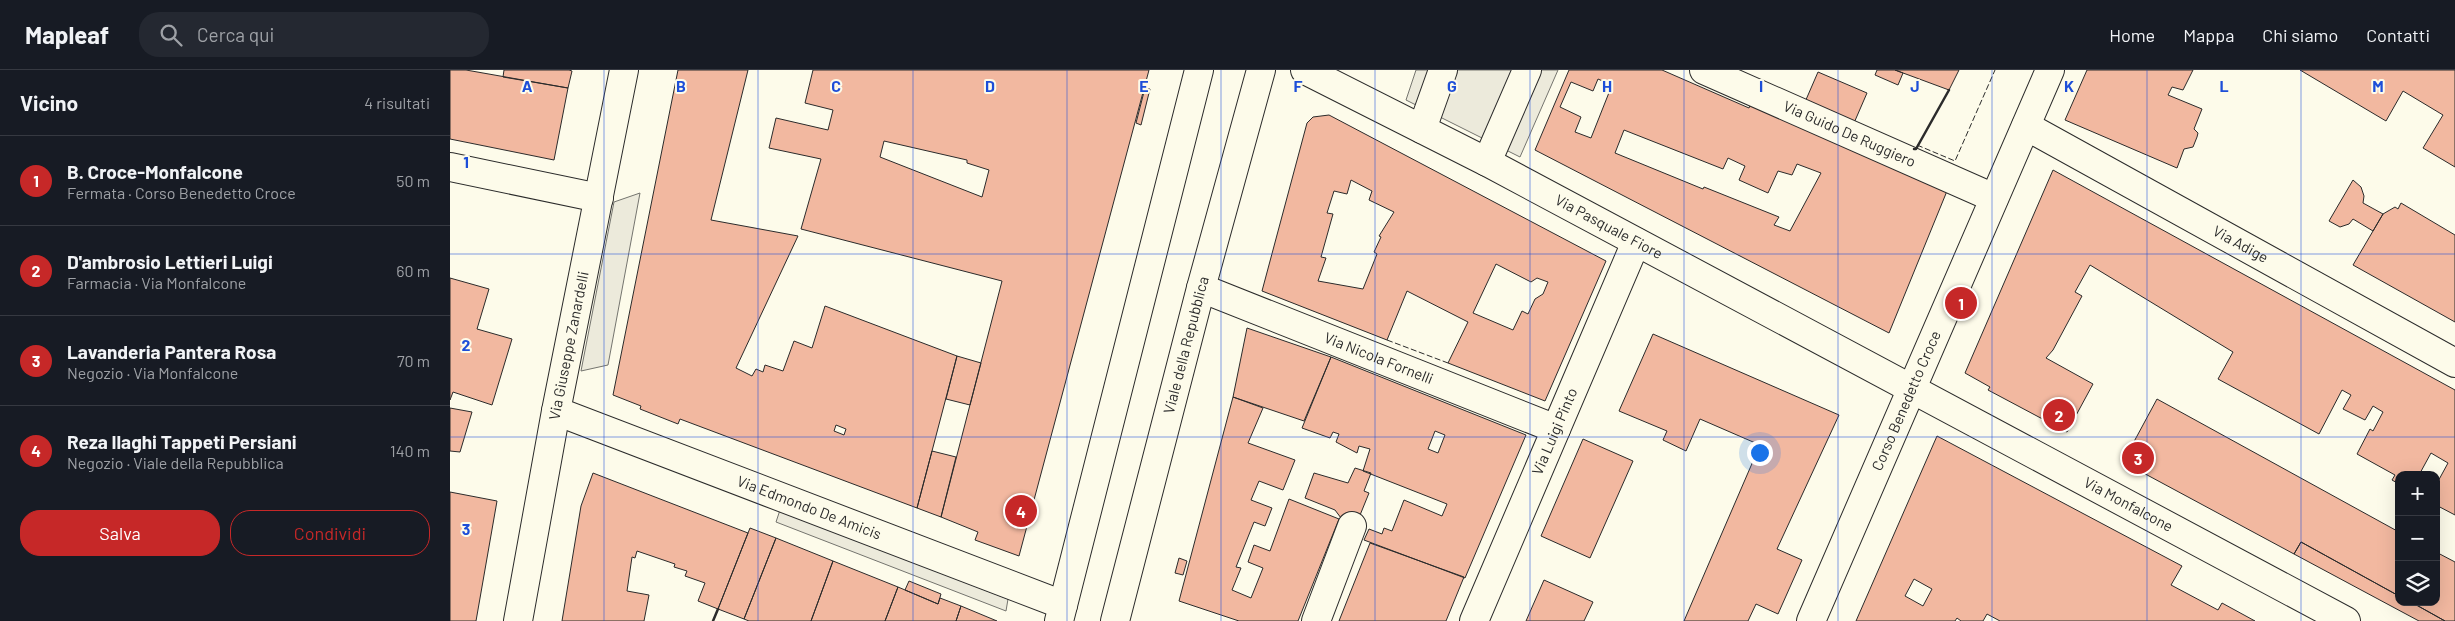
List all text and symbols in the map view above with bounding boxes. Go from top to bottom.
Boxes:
search box [139,12,489,57]
text: Mapleaf [25,20,109,49]
icon: search [157,21,185,49]
text: Cerca qui [197,23,274,46]
text: Home [2109,24,2155,46]
text: Mappa [2183,24,2234,46]
text: Chi siamo [2262,24,2338,46]
text: Contatti [2366,24,2430,46]
text: A [522,76,533,95]
text: B [676,76,686,95]
text: C [831,76,841,95]
text: D [985,76,995,95]
text: E [1139,76,1149,95]
text: F [1294,76,1303,95]
text: G [1447,76,1457,95]
text: H [1602,76,1612,95]
text: I [1759,76,1763,95]
text: J [1910,76,1920,95]
text: K [2064,76,2074,95]
text: L [2219,76,2229,95]
text: M [2372,76,2384,95]
text: Vicino [20,90,78,115]
text: 4 risultati [364,93,430,112]
street label: Via Guido De Ruggiero [1781,96,1919,170]
text: 1 [463,152,469,171]
text: B. Croce-Monfalcone [67,160,243,183]
text: 1 [33,171,39,190]
text: 50 m [396,171,430,190]
text: Fermata · Corso Benedetto Croce [67,183,296,202]
street label: Via Pasquale Fiore [1552,190,1666,262]
street label: Via Adige [2210,221,2272,266]
text: D'ambrosio Lettieri Luigi [67,250,273,273]
text: 2 [32,261,40,280]
text: 60 m [396,261,430,280]
street label: Via Giuseppe Zanardelli [545,270,592,421]
text: Farmacia · Via Monfalcone [67,273,246,292]
street label: Viale della Repubblica [1159,274,1212,415]
pin: 1 [1945,284,1977,322]
street label: Via Nicola Fornelli [1322,328,1436,387]
street label: Corso Benedetto Croce [1867,328,1944,473]
text: 2 [462,335,471,354]
text: Lavanderia Pantera Rosa [67,340,276,363]
text: 3 [32,351,40,370]
text: 70 m [397,351,430,370]
text: Negozio · Via Monfalcone [67,363,238,382]
street label: Via Luigi Pinto [1528,385,1581,477]
pin: 2 [2043,396,2075,434]
text: Reza Ilaghi Tappeti Persiani [67,430,297,453]
pin: 3 [2122,439,2154,477]
your location [1747,440,1773,466]
text: 4 [31,441,41,460]
text: 140 m [390,441,430,460]
text: Negozio · Viale della Repubblica [67,453,284,472]
street label: Via Edmondo De Amicis [735,471,884,543]
map controls [2395,471,2440,606]
button: + [2395,471,2440,516]
street label: Via Monfalcone [2081,473,2176,535]
pin: 4 [1005,492,1037,530]
button: Salva [20,510,220,556]
button: Condividi [230,510,430,556]
button: − [2395,516,2440,561]
text: 3 [462,519,470,538]
button: layers [2395,561,2440,606]

